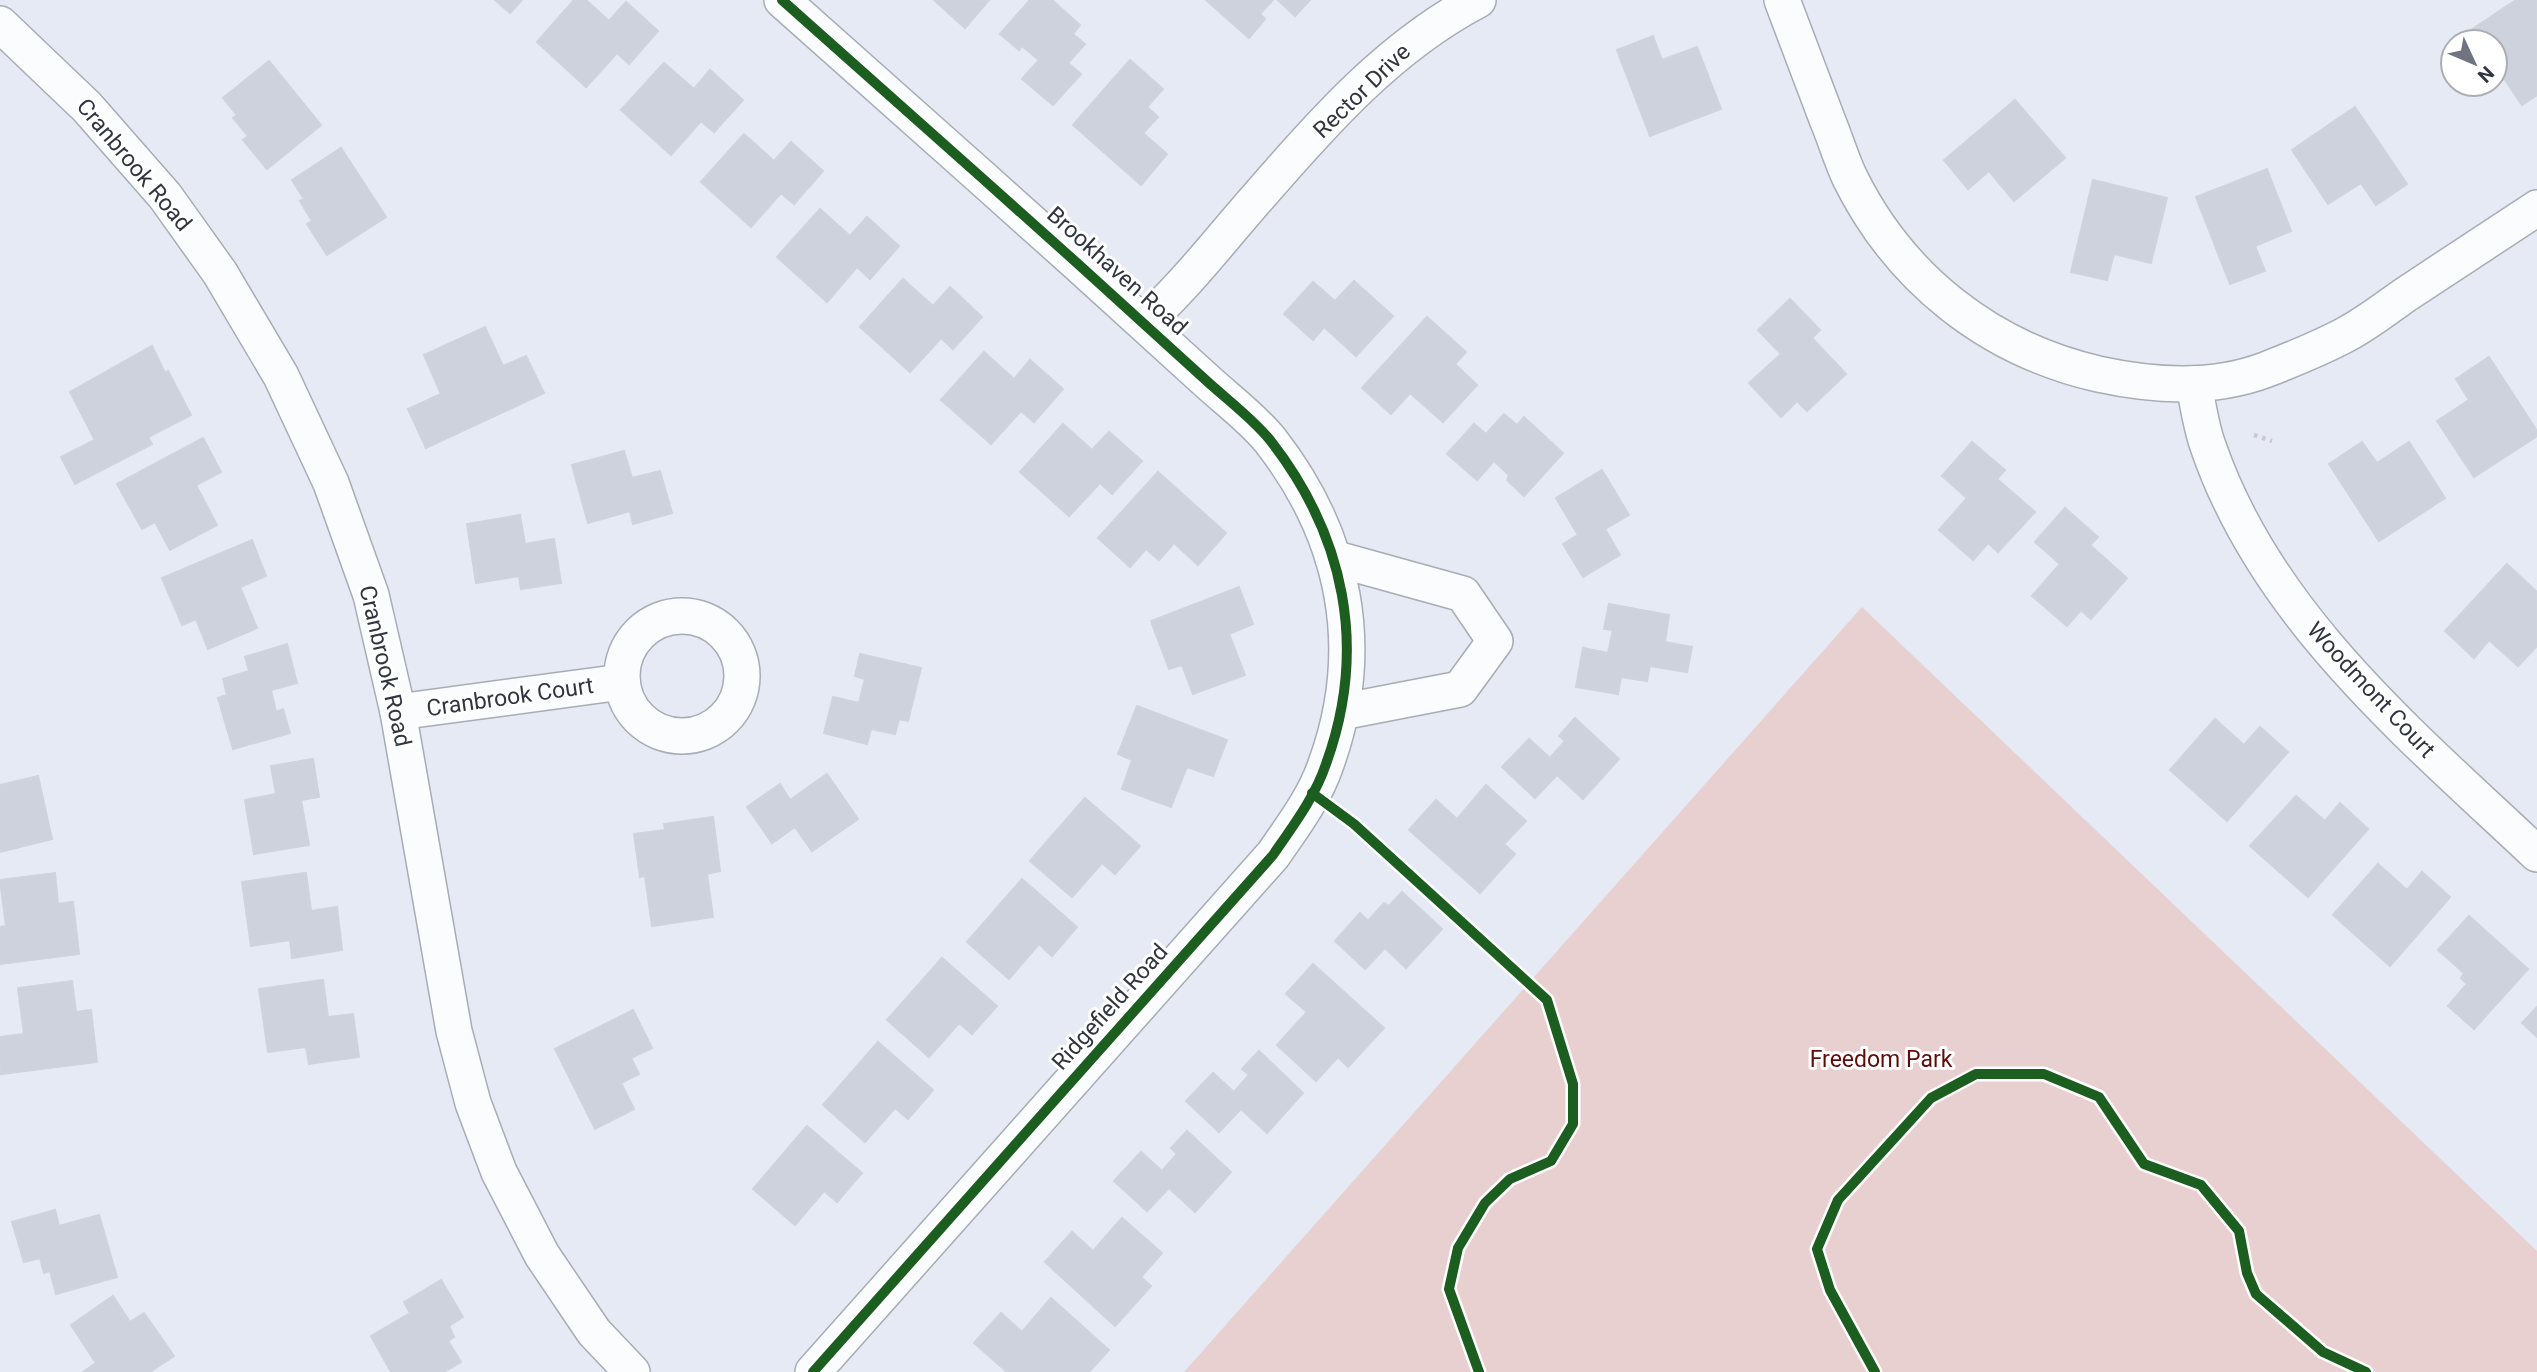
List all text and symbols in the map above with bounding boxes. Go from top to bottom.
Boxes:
north arrow [2439,28,2509,98]
street label: Rector Drive [1308,38,1416,144]
text: N [2473,62,2499,87]
street label: Cranbrook Road [71,93,197,237]
street label: Brookhaven Road [1041,201,1193,341]
street label: Cranbrook Road [353,583,417,749]
street label: Woodmont Court [2301,617,2441,763]
street label: Cranbrook Court [425,672,595,722]
street label: Ridgefield Road [1046,939,1174,1075]
park label: Freedom Park [1810,1046,1953,1073]

